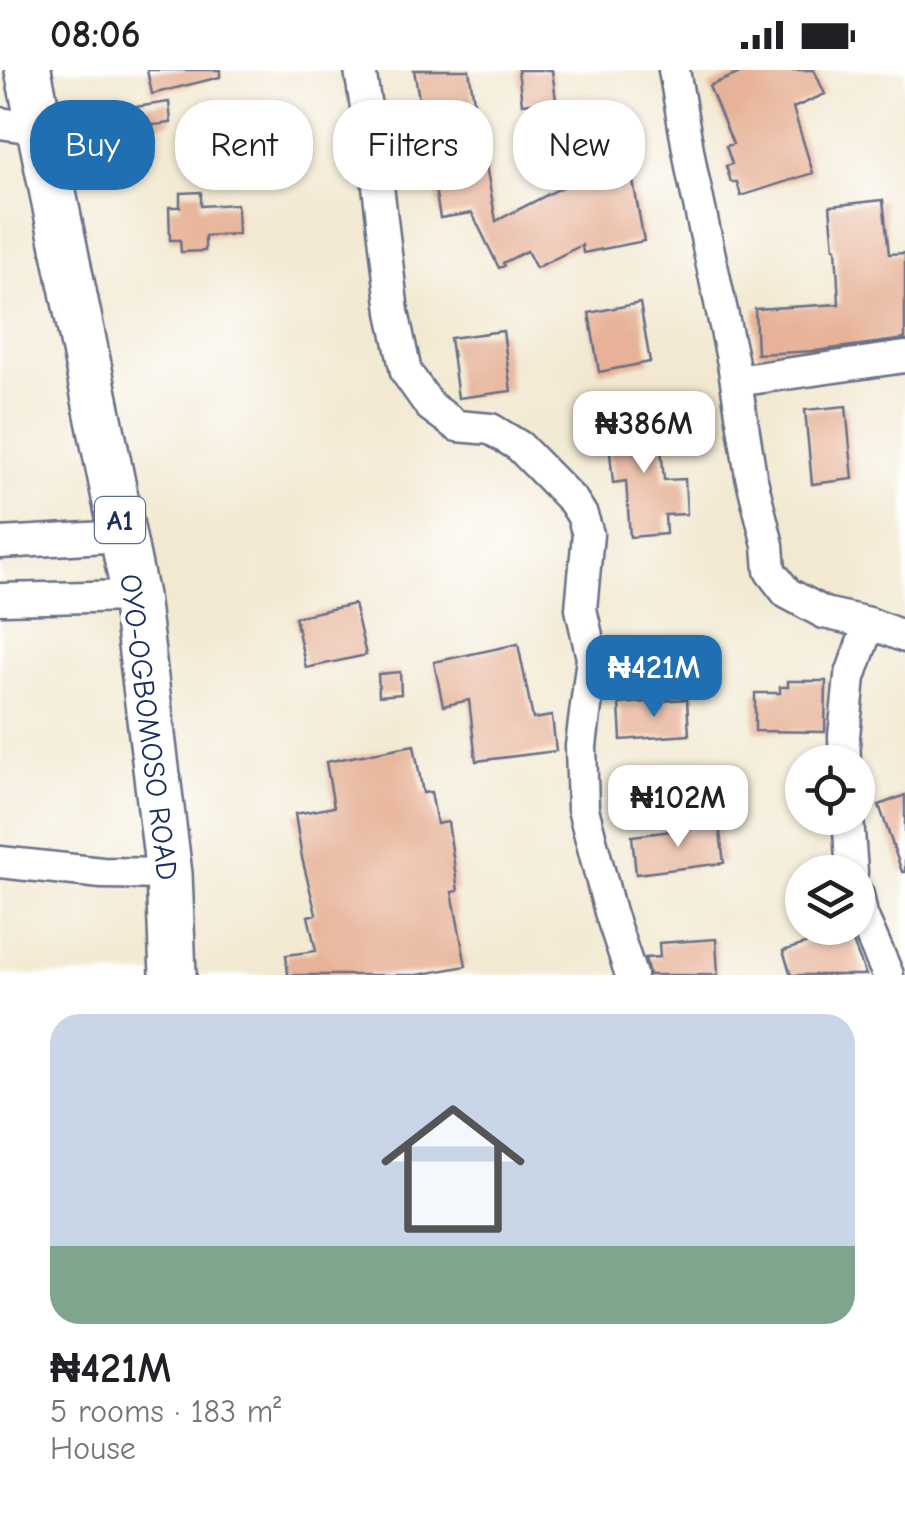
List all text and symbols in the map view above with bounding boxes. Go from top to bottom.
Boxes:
text: 08:06 [50,13,141,57]
chip: Buy [30,100,155,190]
chip: Rent [175,100,313,190]
chip: Filters [333,100,493,190]
chip: New [513,100,645,190]
pin: ₦386M [574,391,714,476]
text: ₦386M [595,405,693,442]
road number: A1 [95,497,145,543]
street label: OYO-OGBOMOSO ROAD [112,572,185,882]
pin: ₦421M [584,635,724,720]
text: ₦421M [608,649,700,686]
map controls [785,745,875,945]
button: locate [785,745,875,835]
pin: ₦102M [608,765,748,850]
text: ₦102M [630,779,726,816]
button: layers [785,855,875,945]
icon: home [363,1079,543,1259]
text: ₦421M [50,1344,171,1393]
text: 5 rooms · 183 m² [50,1393,281,1430]
text: House [50,1430,136,1467]

